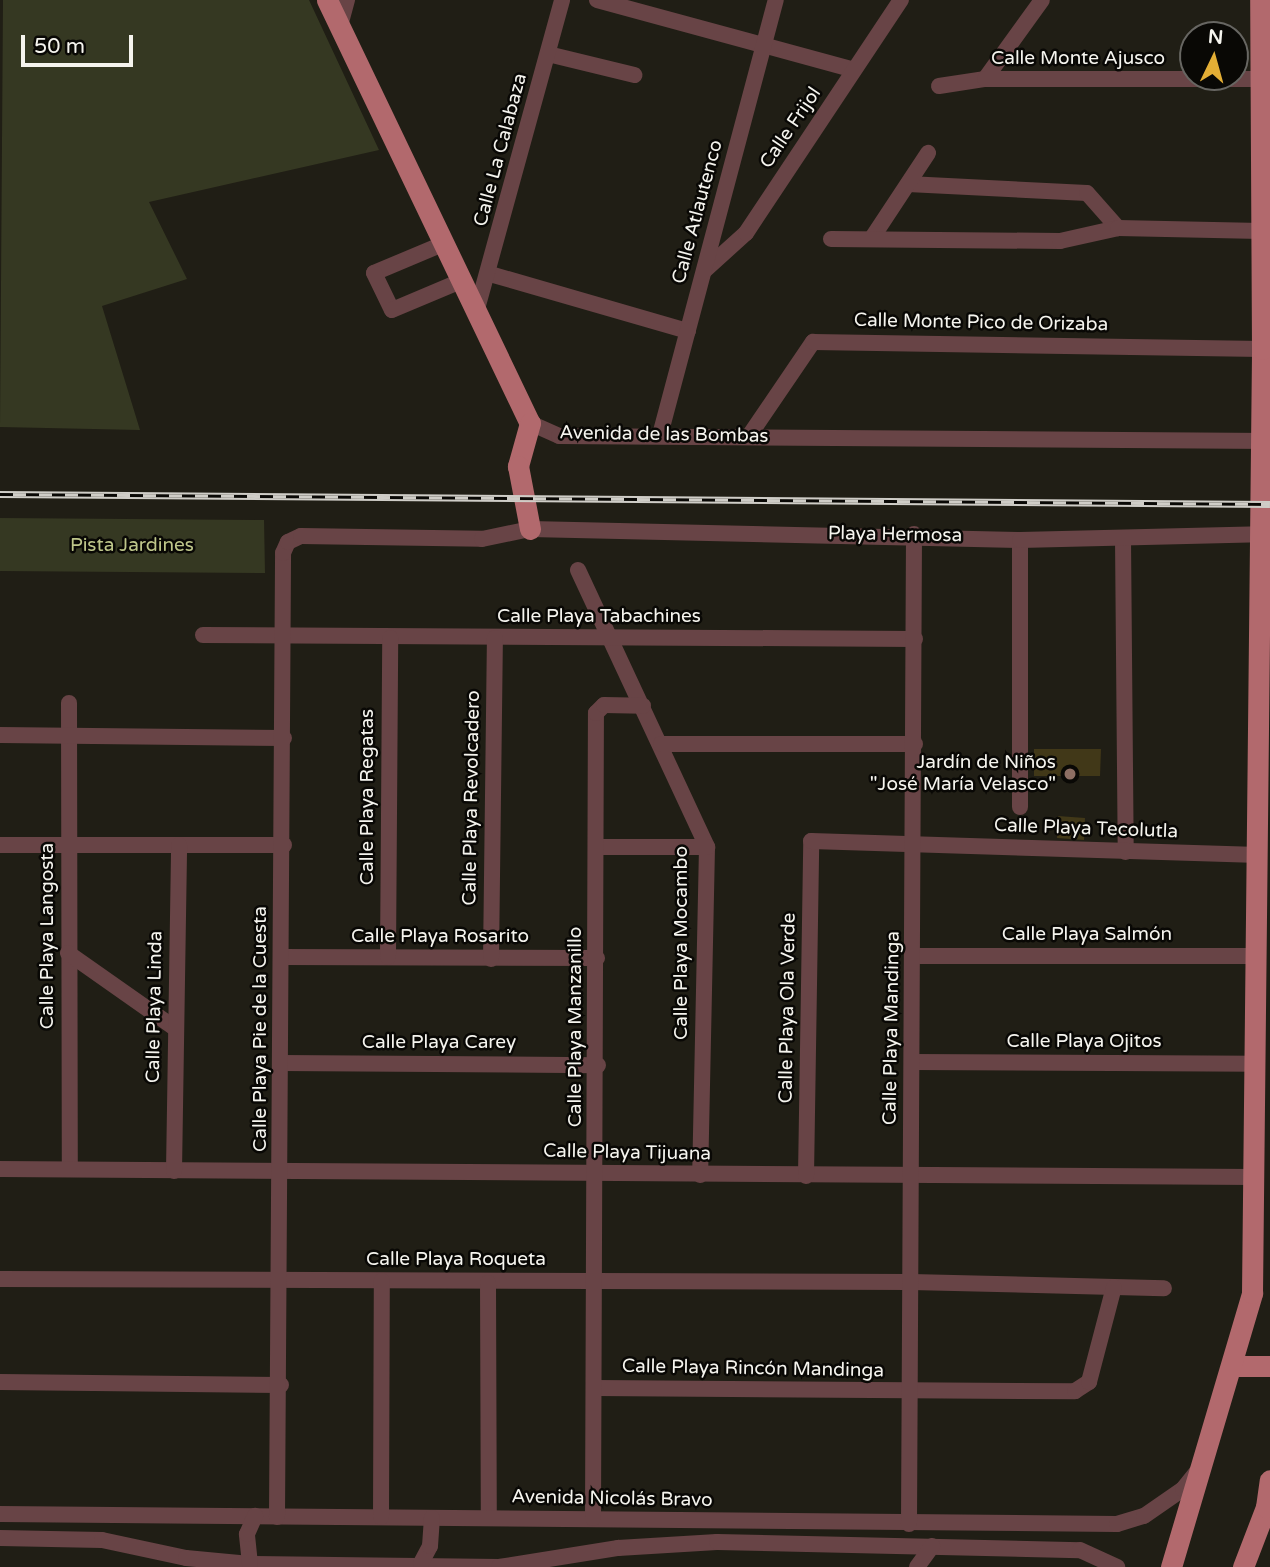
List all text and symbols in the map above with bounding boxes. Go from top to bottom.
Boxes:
scale bar [24,21,136,65]
north arrow [1179,21,1249,91]
text: N [1207,25,1224,49]
text: 50 m [34,34,85,59]
street label: Calle Monte Ajusco [991,48,1165,70]
street label: Calle La Calabaza [470,71,532,229]
street label: Calle Frijol [755,83,827,173]
street label: Calle Atlautenco [668,138,728,286]
street label: Calle Monte Pico de Orizaba [854,309,1108,337]
street label: Avenida de las Bombas [559,422,769,448]
street label: Playa Hermosa [828,522,962,548]
park label: Pista Jardines [70,535,194,557]
street label: Calle Playa Tabachines [497,606,701,628]
street label: Calle Playa Revolcadero [459,690,485,906]
street label: Calle Playa Regatas [357,709,379,885]
place label: Jardín de Niños "José María Velasco" [870,752,1056,796]
marker: Jardín de Niños "José María Velasco" [1062,766,1078,782]
street label: Calle Playa Tecolutla [993,814,1179,844]
street label: Calle Playa Langosta [37,843,59,1029]
street label: Calle Playa Mocambo [671,846,693,1040]
street label: Calle Playa Pie de la Cuesta [250,906,272,1152]
street label: Calle Playa Ola Verde [775,912,801,1104]
street label: Calle Playa Salmón [1002,924,1172,946]
street label: Calle Playa Rosarito [351,926,529,948]
street label: Calle Playa Manzanillo [565,927,587,1127]
street label: Calle Playa Linda [142,931,168,1083]
street label: Calle Playa Mandinga [879,931,905,1125]
street label: Calle Playa Ojitos [1006,1031,1162,1053]
street label: Calle Playa Carey [362,1032,516,1054]
street label: Calle Playa Tijuana [543,1140,711,1166]
street label: Calle Playa Roqueta [366,1249,546,1271]
street label: Calle Playa Rincón Mandinga [622,1355,884,1383]
street label: Avenida Nicolás Bravo [511,1486,713,1512]

